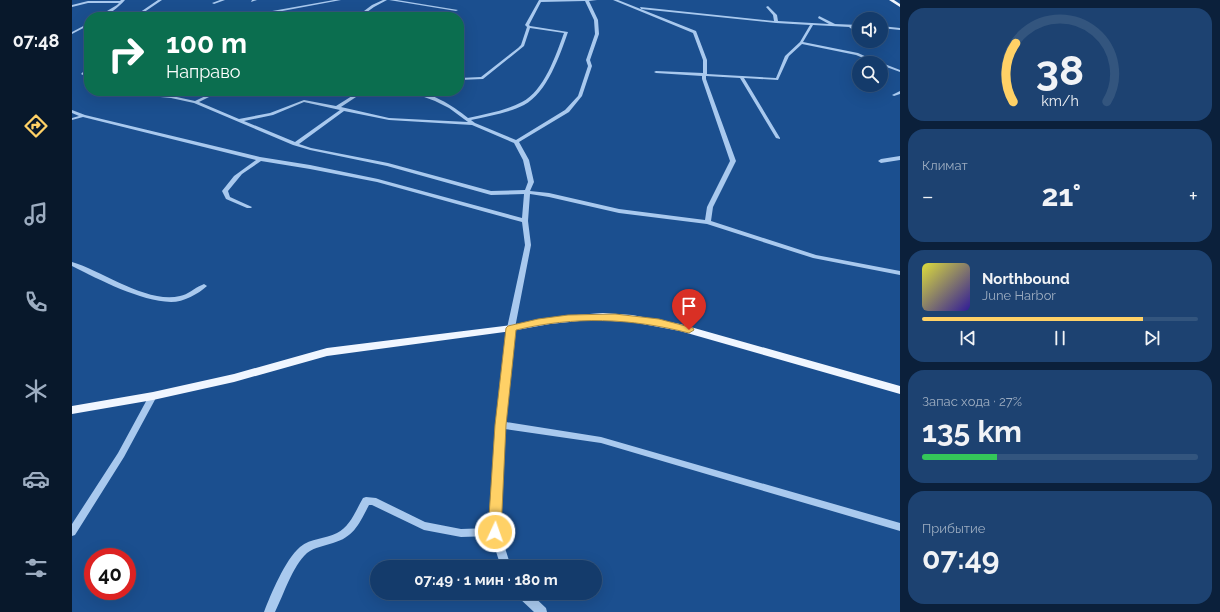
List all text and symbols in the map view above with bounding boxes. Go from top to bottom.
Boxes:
map controls [852,12,888,92]
button: sound [852,12,888,48]
text: 100 m [166,27,247,60]
icon: right [100,28,152,80]
text: 07:48 [13,30,59,51]
text: 38 [1036,46,1084,95]
button: search [852,56,888,92]
text: Направо [166,61,240,82]
text: km/h [1041,93,1079,109]
icon: directions [22,112,50,140]
text: Климат [922,158,968,173]
text: 21° [1042,178,1081,213]
text: − [922,183,934,209]
text: + [1189,183,1198,209]
icon: music [22,200,50,228]
text: Northbound [982,270,1070,288]
icon: phone [22,288,50,316]
text: June Harbor [982,288,1056,303]
pin [672,289,706,330]
icon: arrive [678,295,700,317]
icon: previous [957,327,979,349]
icon: pause [1049,327,1071,349]
icon: next [1141,327,1163,349]
icon: climate [22,377,50,405]
text: Запас хода · 27% [922,394,1022,409]
text: 135 km [922,414,1022,449]
icon: car [22,465,50,493]
position arrow [474,511,516,553]
text: Прибытие [922,521,985,536]
text: 07:49 [922,541,999,576]
speed limit sign: 40 [84,548,136,600]
icon: filters [22,554,50,582]
text: 07:49 · 1 мин · 180 m [414,571,558,589]

